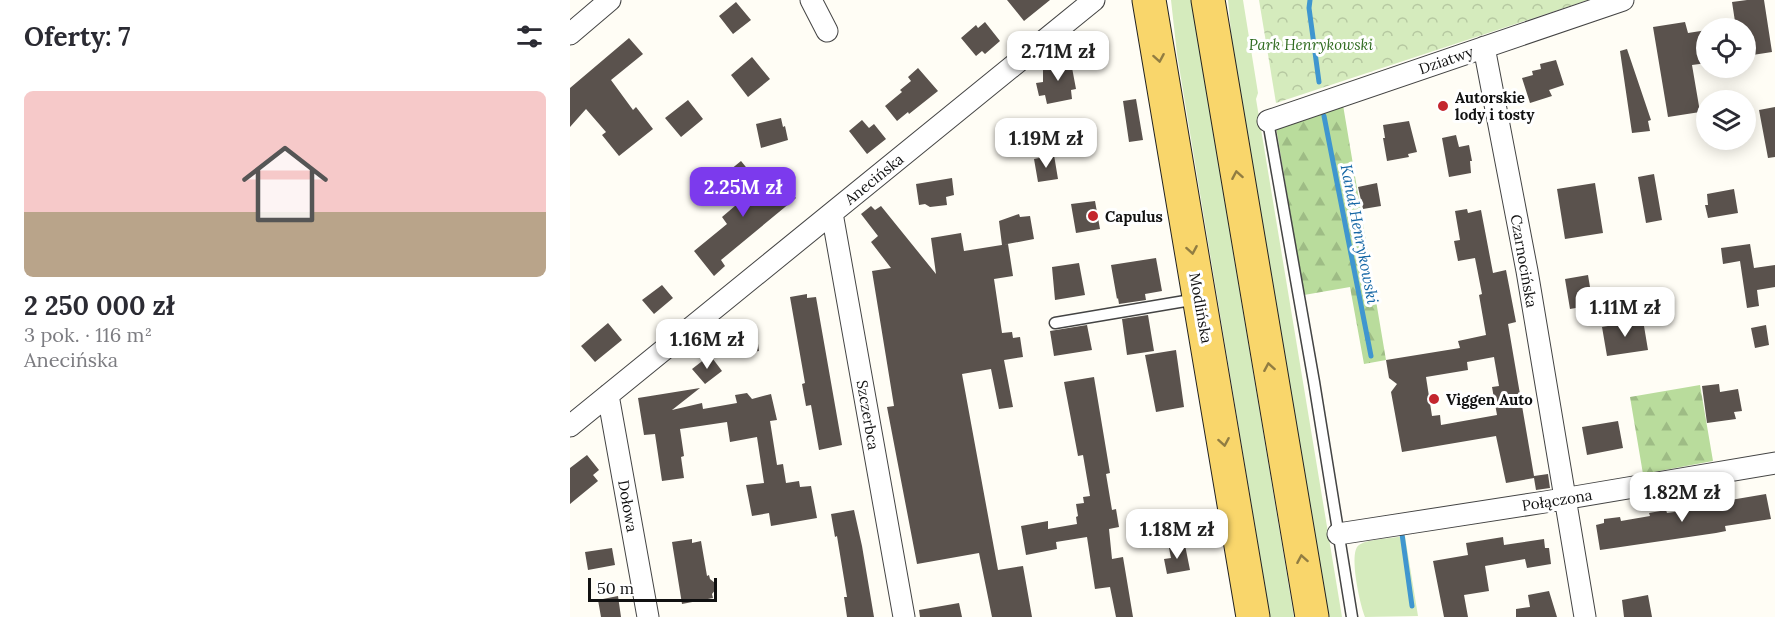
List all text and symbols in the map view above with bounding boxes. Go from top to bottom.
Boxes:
map controls [1696,18,1756,150]
button: locate [1696,18,1756,78]
text: Oferty: 7 [24,20,131,53]
icon: filters [513,20,546,53]
pin: 2.71M zł [996,31,1120,82]
park label: Park Henrykowski [1249,35,1373,54]
text: 2.71M zł [1021,38,1095,63]
street label: Dziatwy [1416,42,1476,78]
one-way arrow [1152,52,1165,62]
place label: Autorskie lody i tosty [1455,88,1535,124]
button: layers [1696,90,1756,150]
marker: Autorskie lody i tosty [1436,99,1450,113]
pin: 1.19M zł [984,118,1108,169]
text: 1.19M zł [1009,125,1083,150]
icon: home [231,130,339,238]
street label: Anecińska [840,149,908,209]
water label: Kanał Henrykowski [1337,162,1383,306]
pin: 2.25M zł [681,167,805,218]
one-way arrow [1231,170,1243,179]
text: 2.25M zł [704,174,782,199]
place label: Capulus [1105,207,1163,226]
marker: Capulus [1086,209,1100,223]
street label: Czarnocińska [1506,213,1542,309]
one-way arrow [1185,245,1197,255]
street label: Modlińska [1185,271,1217,345]
pin: 1.11M zł [1563,287,1687,338]
text: 2 250 000 zł [24,289,174,322]
text: 1.11M zł [1590,294,1660,319]
pin: 1.16M zł [645,319,769,370]
text: 3 pok. · 116 m² [24,322,152,347]
text: 1.16M zł [670,326,744,351]
text: Anecińska [24,347,118,372]
one-way arrow [1263,362,1276,372]
street label: Szczerbca [853,379,884,452]
place label: Viggen Auto [1446,390,1533,409]
marker: Viggen Auto [1427,392,1441,406]
one-way arrow [1217,437,1230,447]
pin: 1.82M zł [1620,472,1744,523]
street label: Dołowa [614,478,642,534]
text: 1.82M zł [1644,479,1720,504]
street label: Połączona [1520,485,1594,515]
pin: 1.18M zł [1115,509,1239,560]
text: 1.18M zł [1140,516,1214,541]
one-way arrow [1296,555,1309,565]
scale bar [588,575,717,602]
text: 50 m [597,578,634,598]

